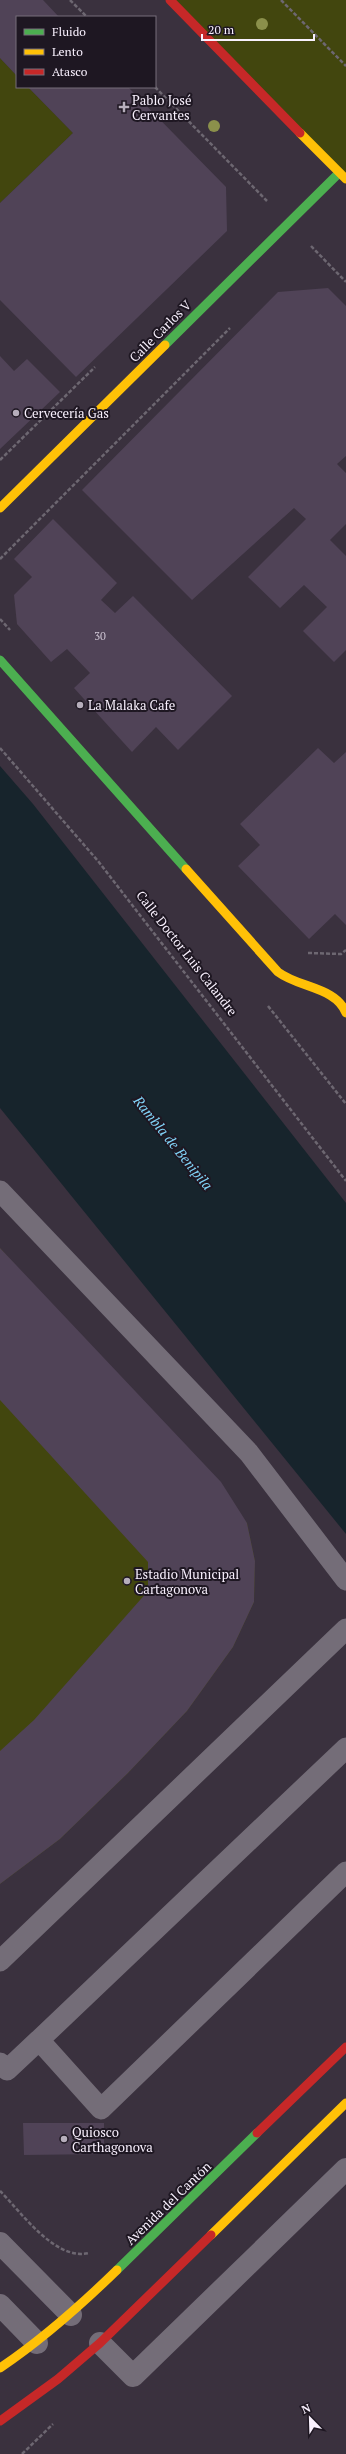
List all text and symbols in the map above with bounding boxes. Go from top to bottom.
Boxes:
legend [16,16,156,88]
scale bar [202,16,314,42]
text: 20 m [208,22,235,37]
text: Fluido [52,24,86,39]
text: Lento [52,44,83,59]
text: Atasco [52,64,88,79]
place label: Pablo José Cervantes [132,91,191,124]
marker: Pablo José Cervantes [119,102,129,112]
street label: Calle Carlos V [125,296,195,366]
place label: Cervecería Gas [24,404,109,422]
marker: Cervecería Gas [11,408,21,418]
house number: 30 [94,629,106,643]
place label: La Malaka Cafe [88,696,175,714]
marker: La Malaka Cafe [75,700,85,710]
street label: Calle Doctor Luis Calandre [132,887,242,1019]
water label: Rambla de Benipila [129,1091,217,1194]
place label: Estadio Municipal Cartagonova [135,1565,239,1598]
marker: Estadio Municipal Cartagonova [122,1576,132,1586]
place label: Quiosco Carthagonova [72,2123,153,2156]
marker: Quiosco Carthagonova [59,2134,69,2144]
street label: Avenida del Cantón [121,2157,215,2249]
north arrow [290,2398,330,2438]
text: N [300,2400,313,2417]

